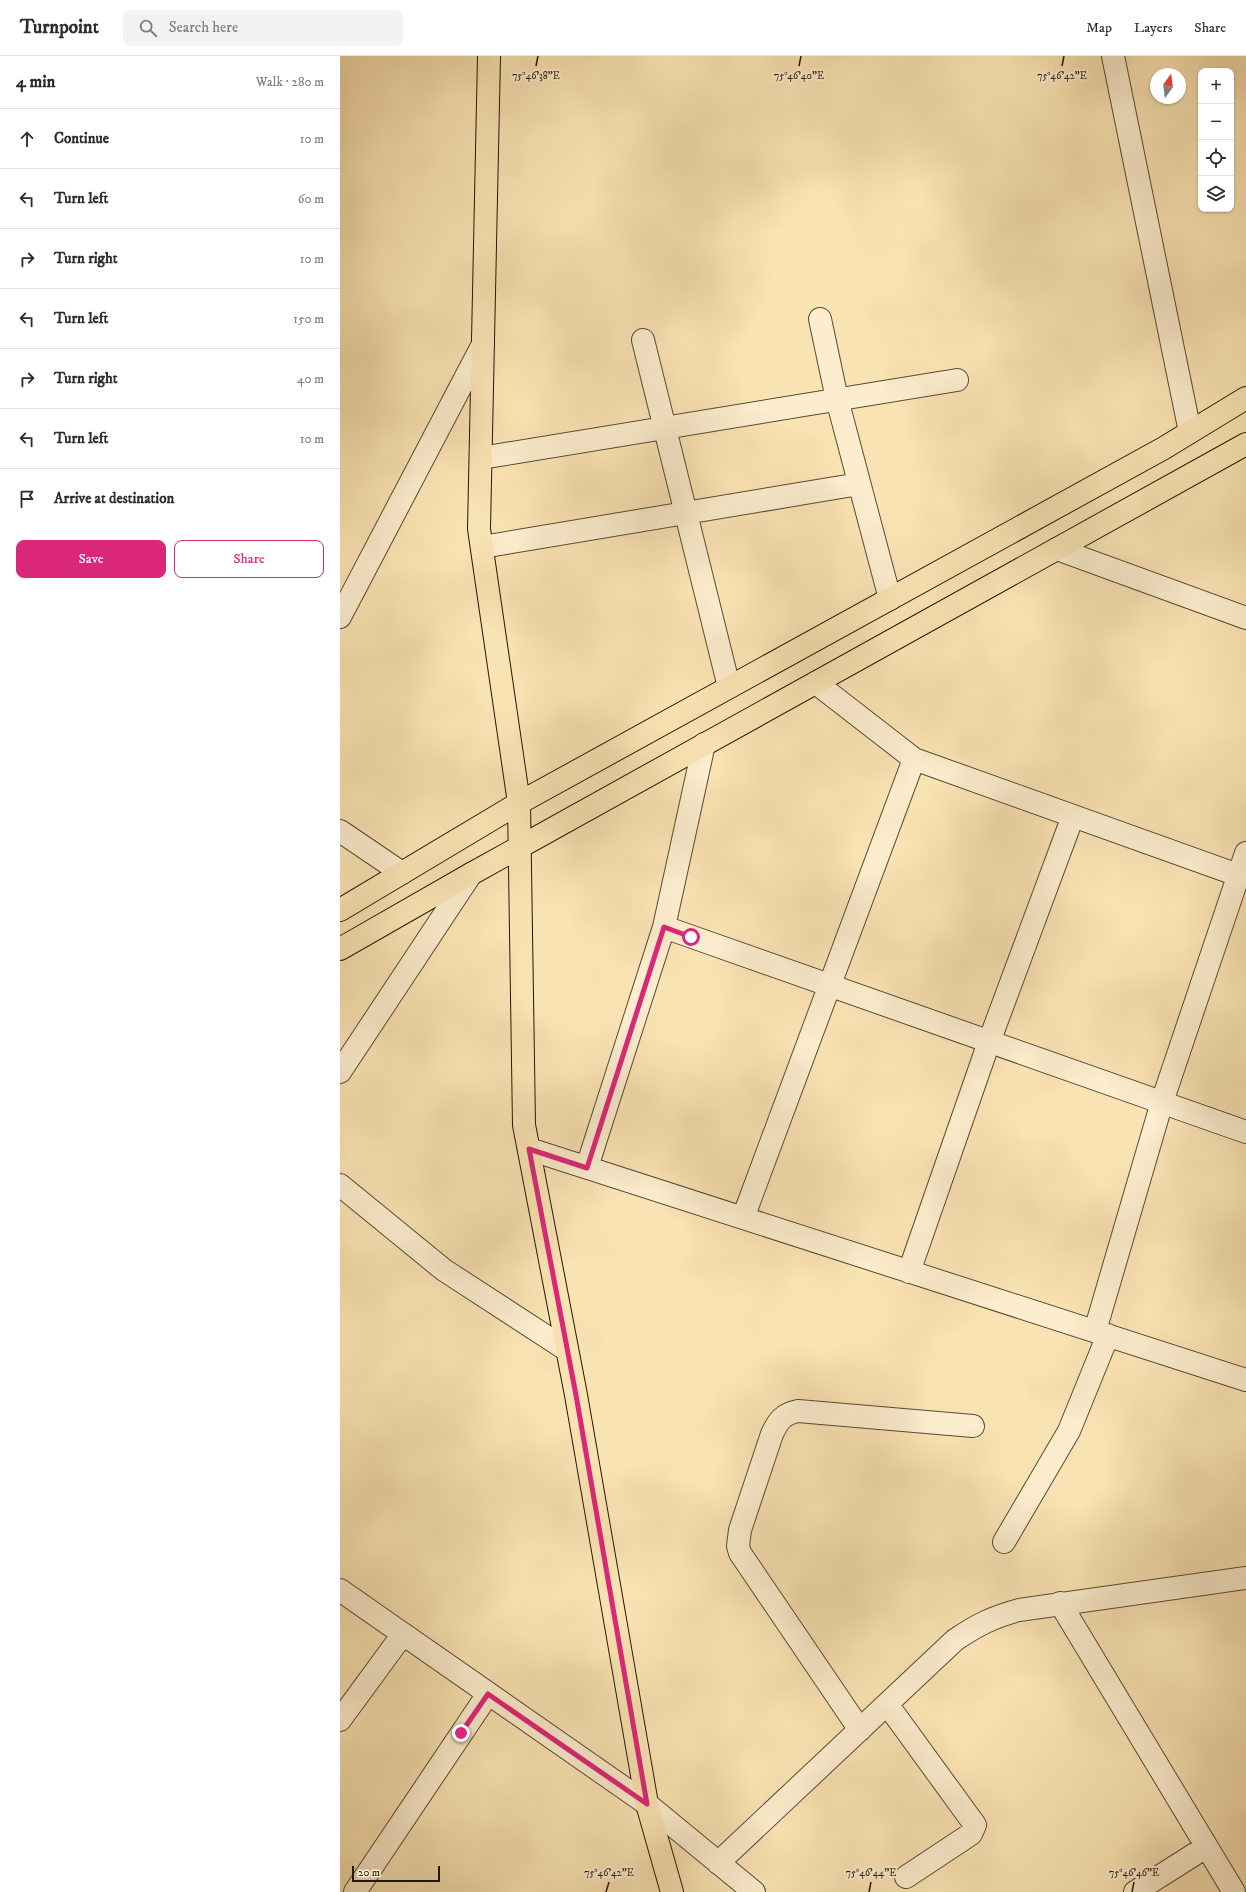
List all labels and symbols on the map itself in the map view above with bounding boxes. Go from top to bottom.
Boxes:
north arrow [1150,68,1186,104]
text: 75°46'38"E [512,70,560,82]
text: 75°46'40"E [774,70,824,82]
text: 75°46'42"E [1037,70,1087,82]
route start [682,928,700,946]
route end [452,1724,470,1742]
scale bar [352,1864,440,1883]
text: 75°46'42"E [584,1867,634,1879]
text: 75°46'44"E [846,1867,896,1879]
text: 75°46'46"E [1109,1867,1159,1879]

